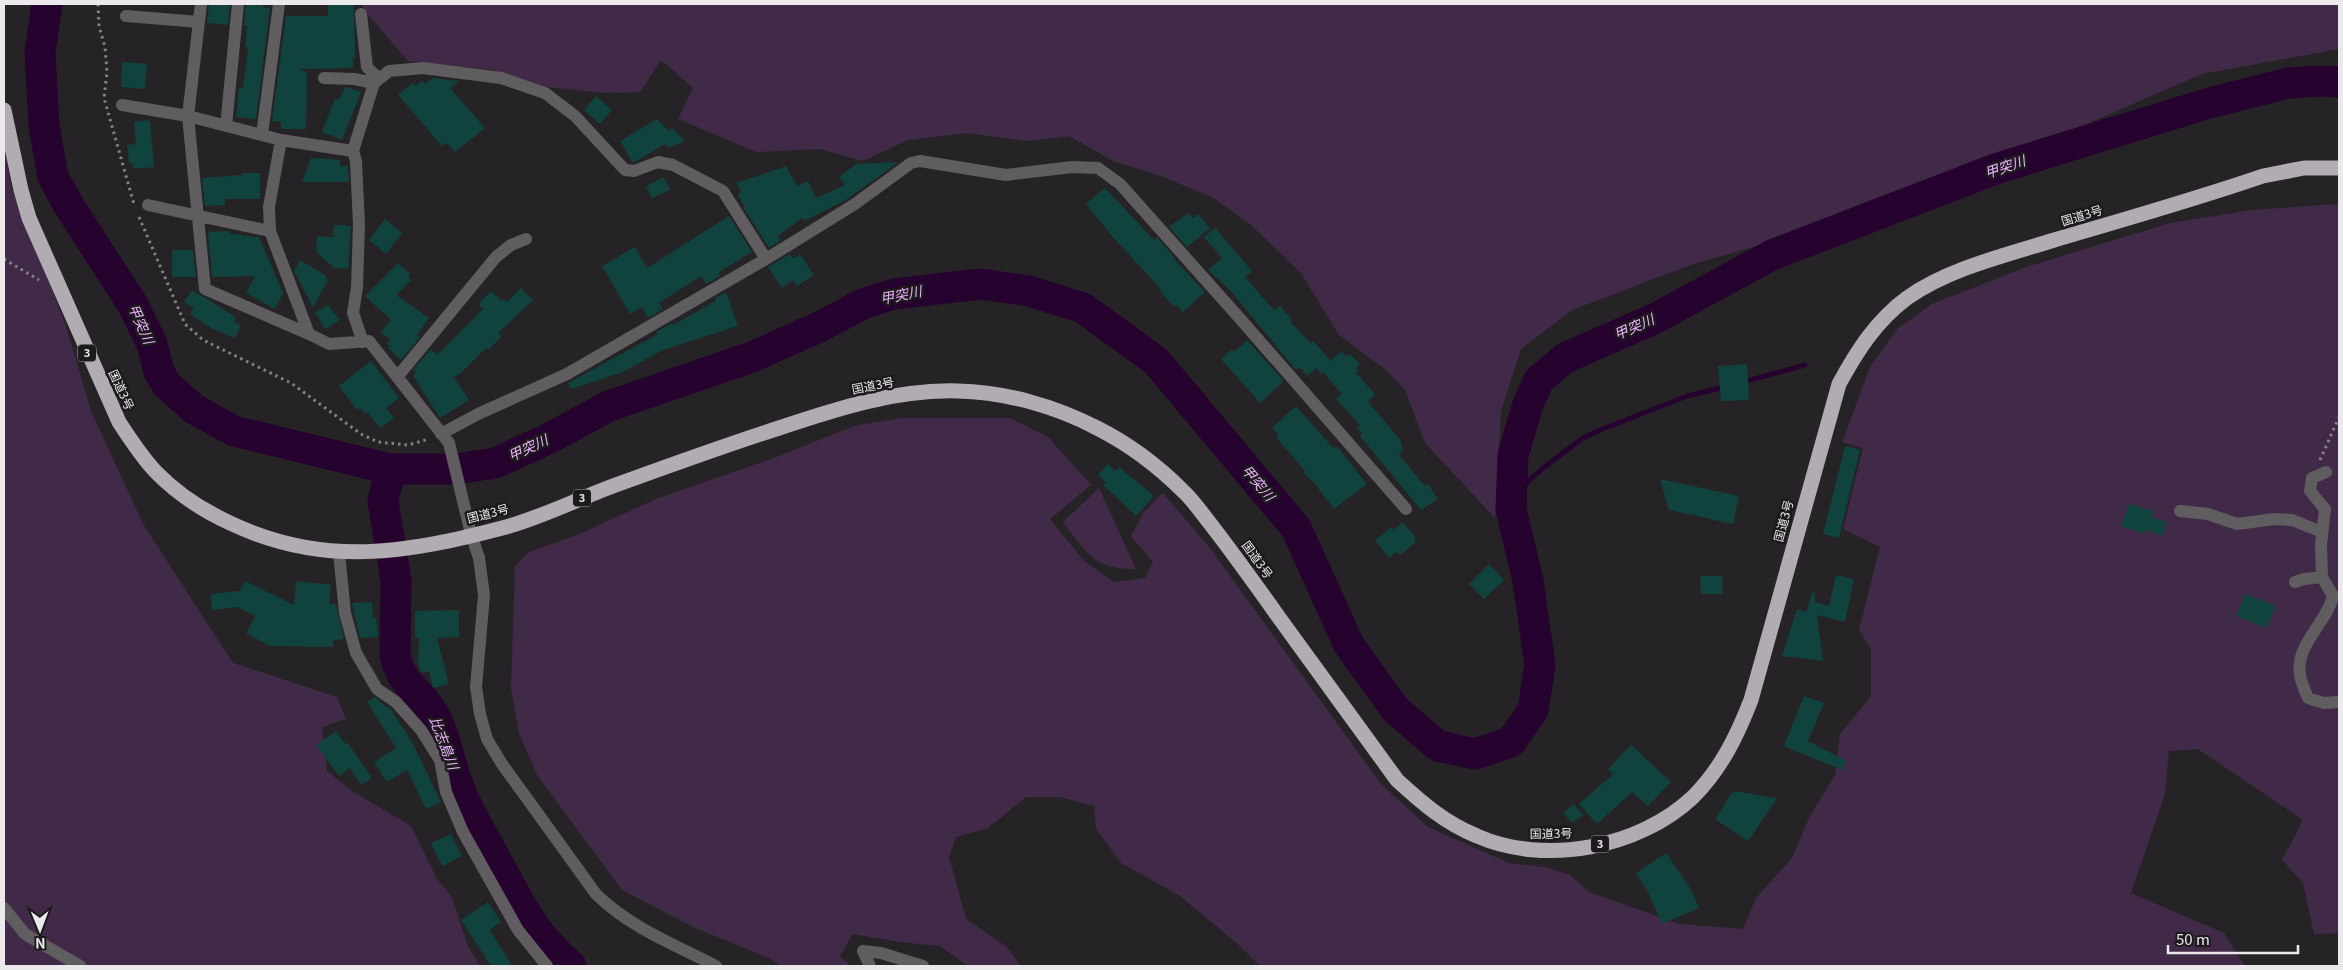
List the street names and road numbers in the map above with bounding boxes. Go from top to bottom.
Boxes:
street label: 国道3号 [2059,200,2104,229]
road number: 3 [78,344,96,362]
street label: 国道3号 [106,366,139,412]
street label: 国道3号 [850,372,895,397]
road number: 3 [573,489,591,506]
street label: 国道3号 [1769,498,1796,543]
street label: 国道3号 [465,499,510,526]
street label: 国道3号 [1239,537,1278,581]
street label: 国道3号 [1529,824,1572,841]
road number: 3 [1591,836,1609,852]

